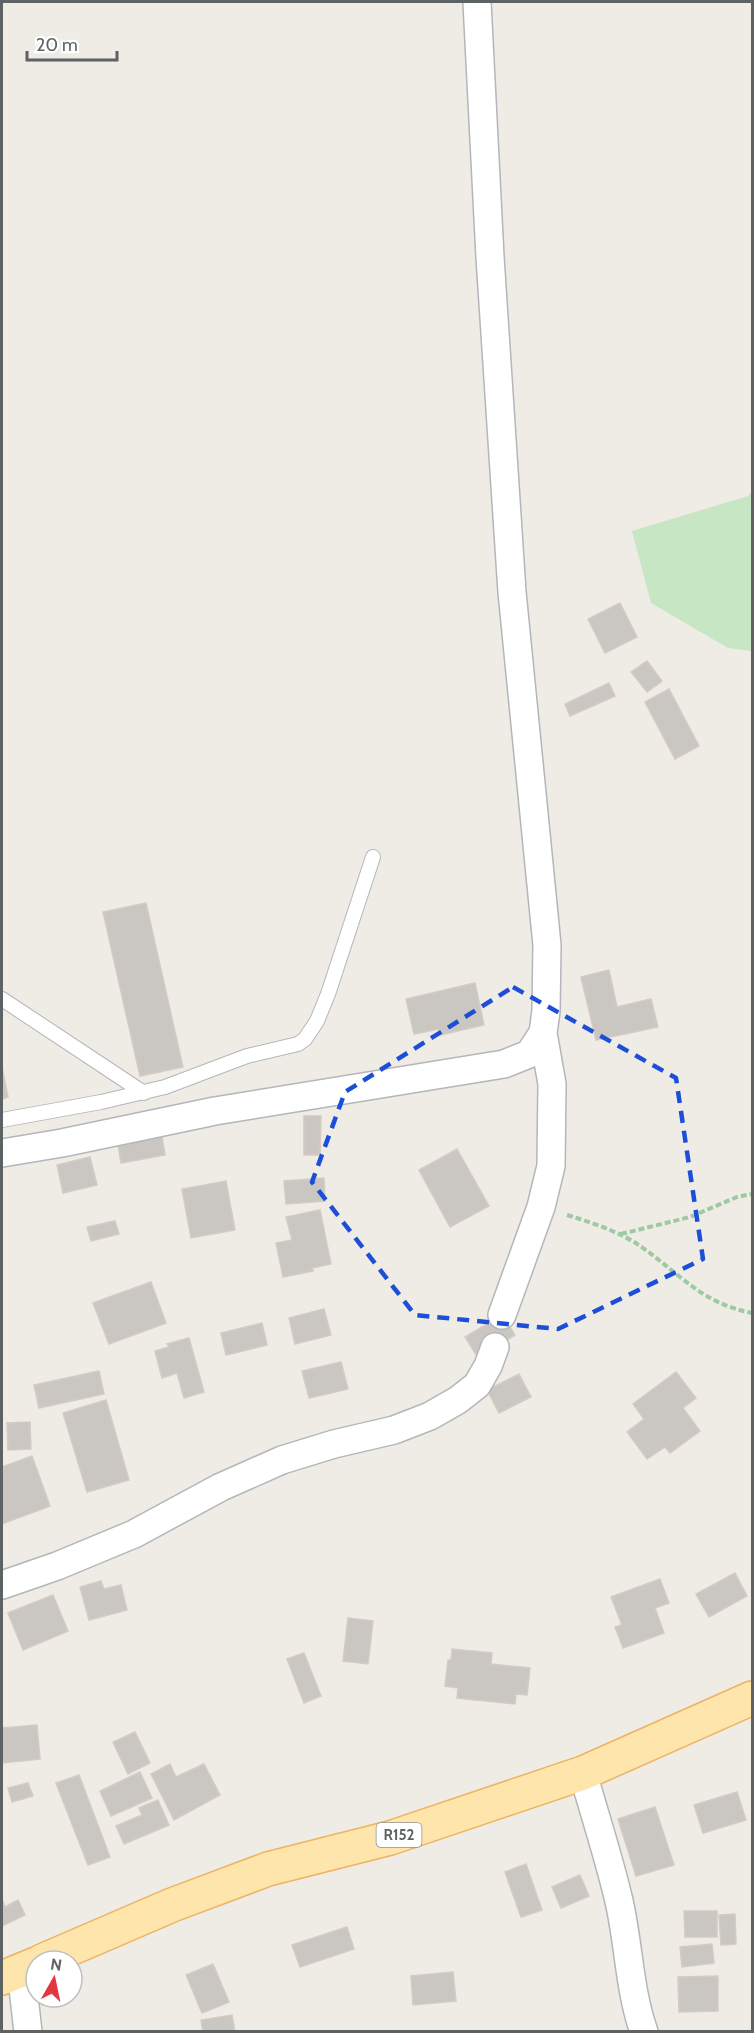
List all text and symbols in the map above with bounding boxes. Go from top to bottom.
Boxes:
scale bar [27,24,117,62]
text: 20 m [36,34,78,56]
road number: R152 [376,1823,422,1847]
north arrow [24,1949,84,2009]
text: N [49,1954,63,1975]

